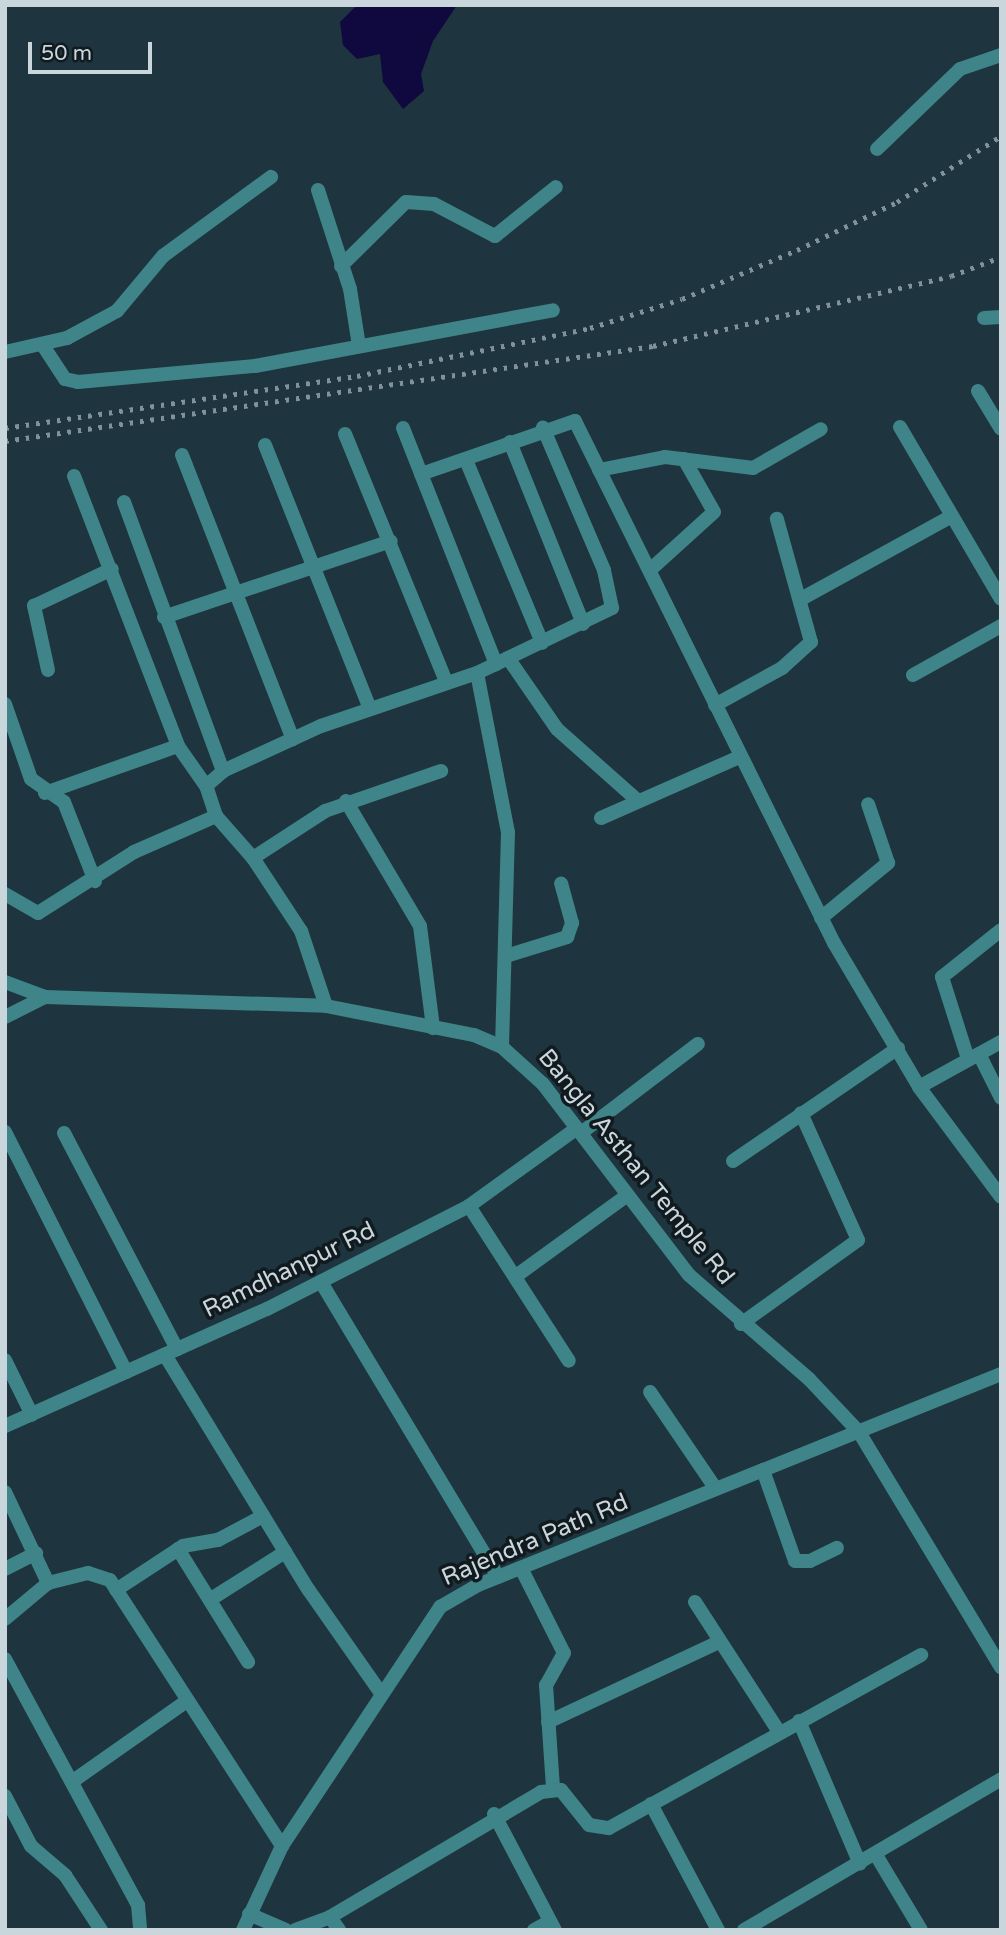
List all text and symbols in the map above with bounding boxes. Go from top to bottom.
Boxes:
scale bar [32,28,156,72]
text: 50 m [41,41,92,66]
street label: Bangla Asthan Temple Rd [532,1043,740,1291]
street label: Ramdhanpur Rd [198,1216,380,1324]
street label: Rajendra Path Rd [437,1488,633,1592]

